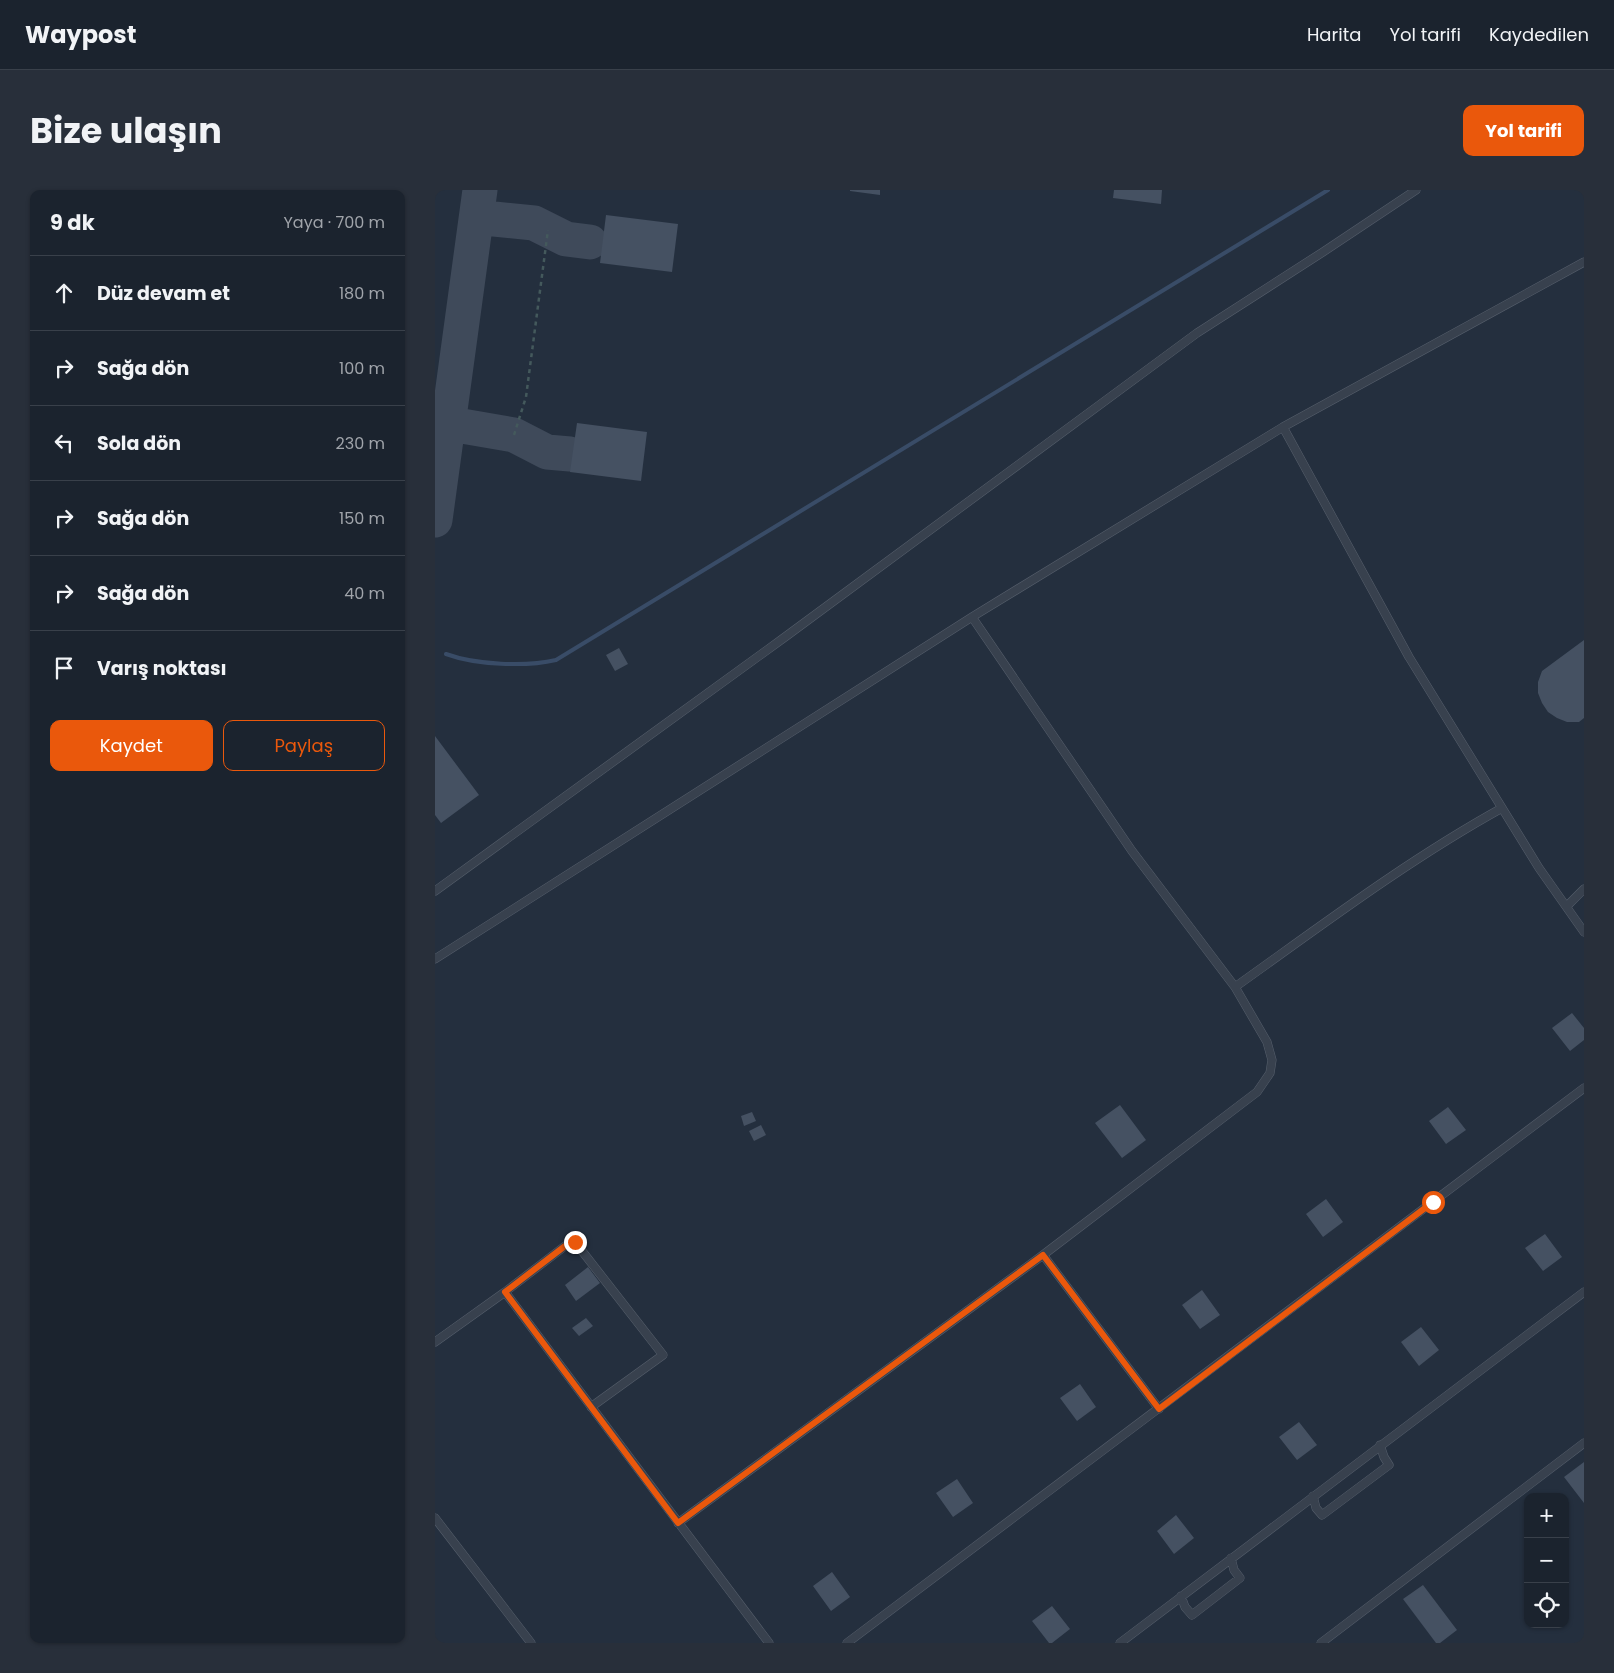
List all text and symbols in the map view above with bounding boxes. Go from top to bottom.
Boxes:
text: Waypost [25,18,136,51]
text: Harita [1307,22,1361,47]
text: Yol tarifi [1389,22,1461,47]
text: Kaydedilen [1489,22,1589,47]
button: Yol tarifi [1463,105,1584,156]
text: Bize ulaşın [30,106,222,155]
text: 9 dk [50,208,95,237]
text: Yaya · 700 m [283,211,385,234]
icon: ahead [50,279,78,307]
text: Düz devam et [97,280,230,307]
text: 180 m [339,282,385,305]
icon: right [50,354,78,382]
text: Sağa dön [97,355,189,382]
text: 100 m [339,357,385,380]
icon: left [50,429,78,457]
text: Sola dön [97,430,181,457]
text: 230 m [336,432,385,455]
icon: right [50,504,78,532]
text: Sağa dön [97,505,189,532]
text: 150 m [339,507,385,530]
icon: right [50,579,78,607]
text: Sağa dön [97,580,189,607]
text: 40 m [344,582,385,605]
icon: arrive [50,654,78,682]
text: Varış noktası [97,655,227,682]
button: Kaydet [50,720,213,771]
button: Paylaş [223,720,385,771]
route start [1422,1191,1445,1214]
route end [564,1231,587,1254]
map controls [1524,1493,1569,1628]
button: + [1524,1493,1569,1538]
button: − [1524,1538,1569,1583]
button: locate [1524,1583,1569,1628]

